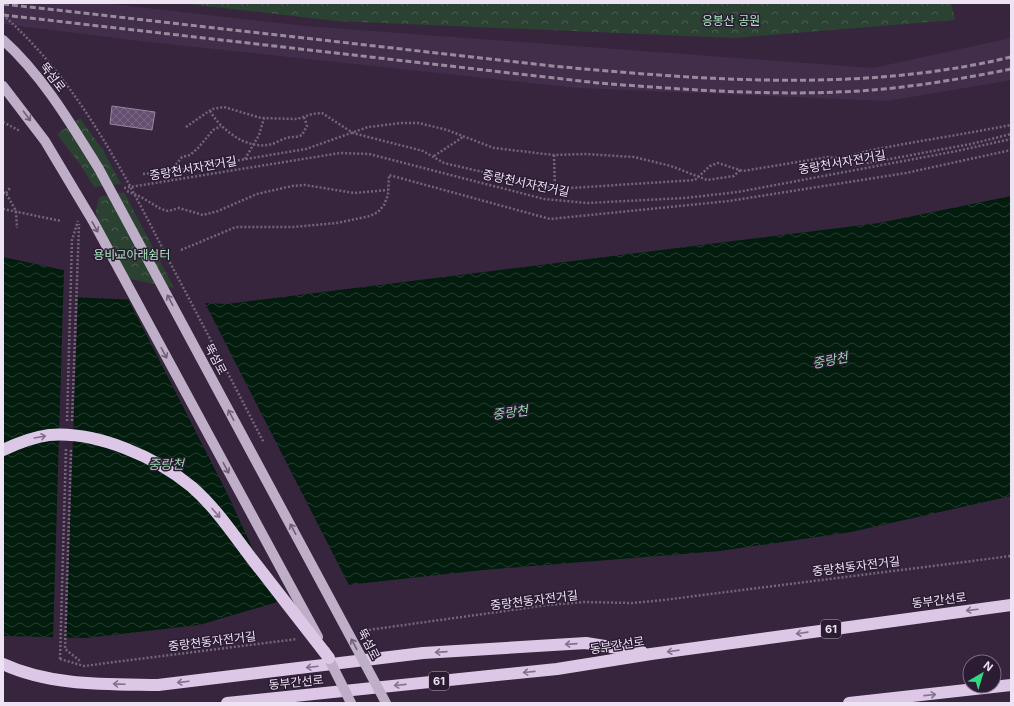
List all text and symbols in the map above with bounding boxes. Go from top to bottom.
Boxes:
park label: 응봉산 공원 [702,13,760,28]
street label: 뚝섬로 [37,59,69,95]
one-way arrow [23,110,31,121]
street label: 중랑천서자전거길 [797,147,887,177]
street label: 중랑천서자전거길 [148,153,238,183]
street label: 중랑천서자전거길 [481,166,571,200]
one-way arrow [92,221,100,233]
park label: 용비교아래쉼터 [93,247,171,262]
one-way arrow [166,294,173,306]
street label: 뚝섬로 [202,341,230,377]
one-way arrow [161,347,168,359]
water label: 중랑천 [811,349,850,371]
water label: 중랑천 [491,402,530,422]
one-way arrow [227,409,235,421]
one-way arrow [33,433,46,441]
water label: 중랑천 [148,456,185,472]
one-way arrow [223,461,230,473]
one-way arrow [212,507,221,518]
one-way arrow [288,524,296,536]
street label: 중랑천동자전거길 [811,553,901,579]
street label: 중랑천동자전거길 [489,587,579,613]
street label: 동부간선로 [911,589,967,611]
one-way arrow [966,606,979,614]
road number: 61 [821,620,841,638]
street label: 뚝섬로 [355,626,383,662]
street label: 중랑천동자전거길 [167,628,257,654]
one-way arrow [796,629,809,637]
street label: 동부간선로 [589,633,645,657]
one-way arrow [350,638,357,650]
one-way arrow [565,640,578,647]
one-way arrow [667,647,680,655]
one-way arrow [435,649,448,656]
north arrow [962,654,1002,694]
text: N [981,658,996,674]
one-way arrow [306,663,319,670]
one-way arrow [523,668,536,676]
street label: 동부간선로 [268,672,324,692]
road number: 61 [429,672,449,690]
one-way arrow [177,678,190,686]
one-way arrow [113,680,126,688]
one-way arrow [394,681,407,689]
one-way arrow [923,691,936,699]

